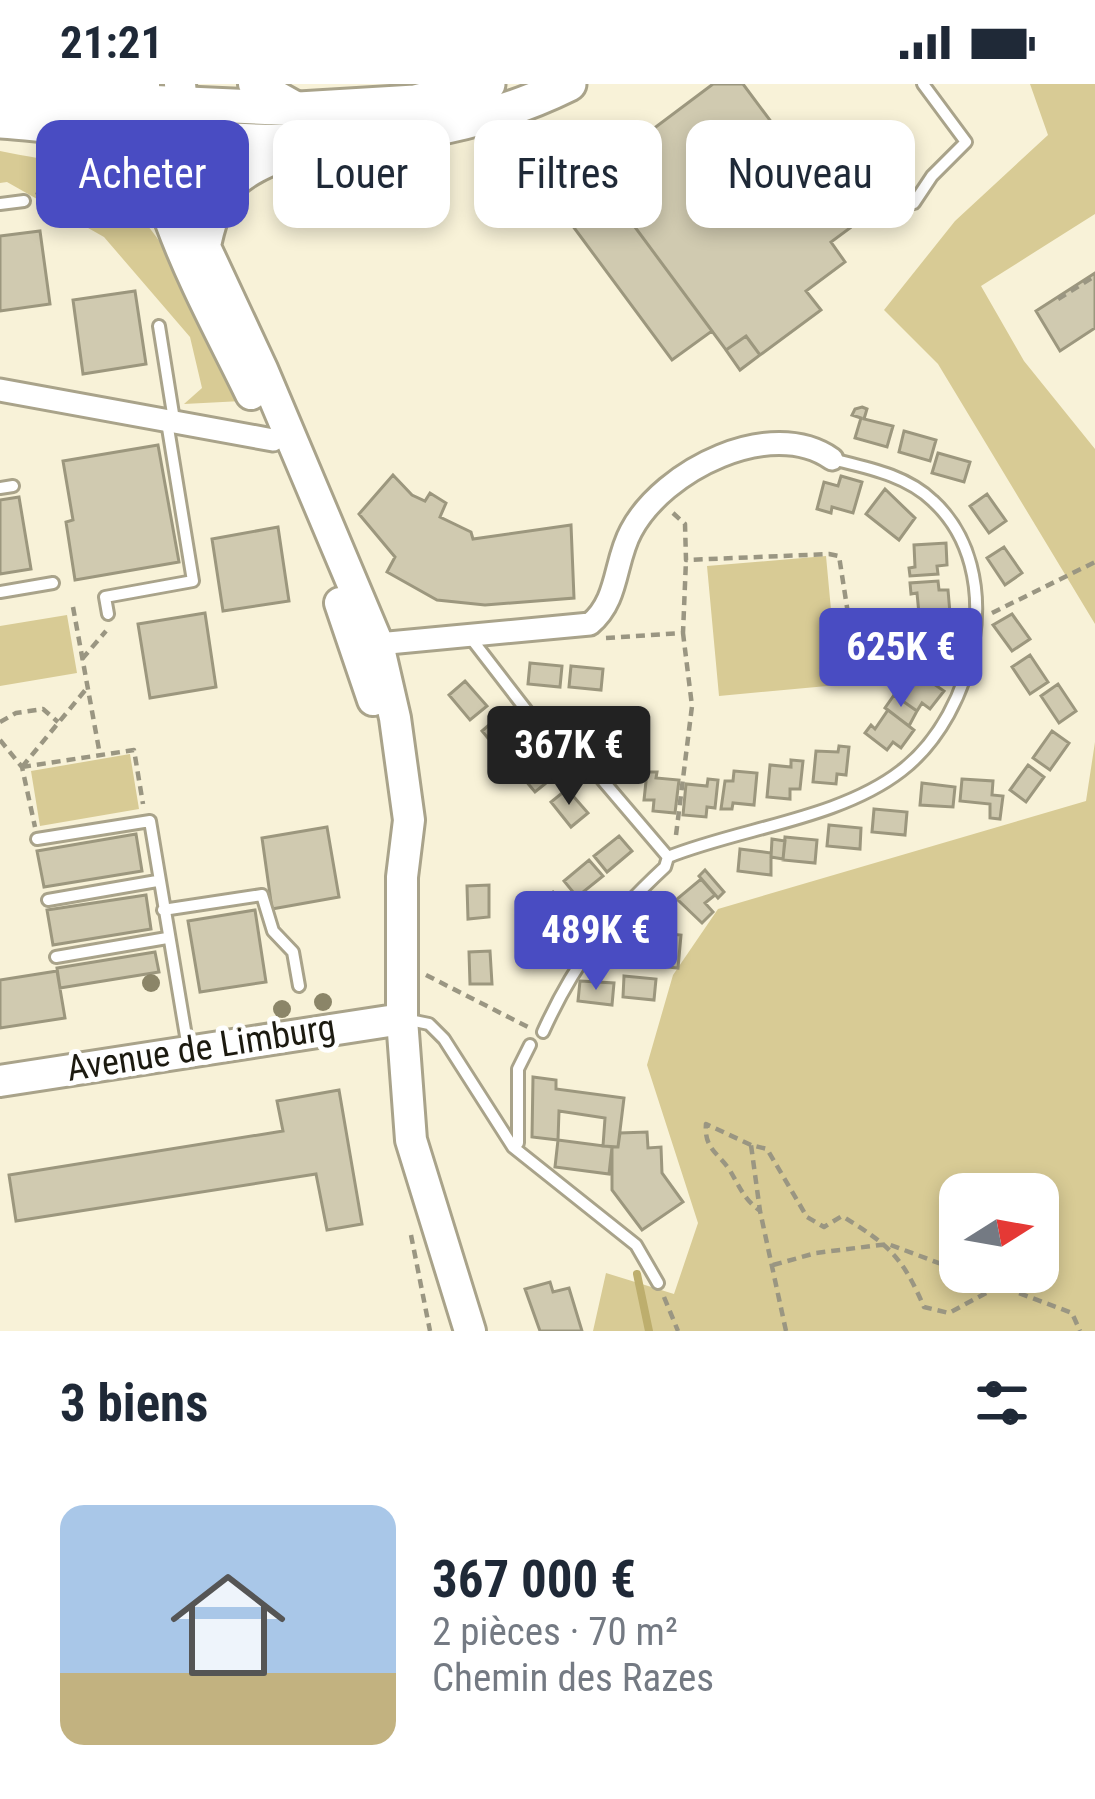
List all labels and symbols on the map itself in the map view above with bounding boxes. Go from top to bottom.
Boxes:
pin: 625K € [803,608,999,710]
pin: 367K € [471,706,667,808]
pin: 489K € [498,891,694,993]
street label: Avenue de Limburg [64,1006,338,1090]
north arrow [939,1173,1059,1293]

